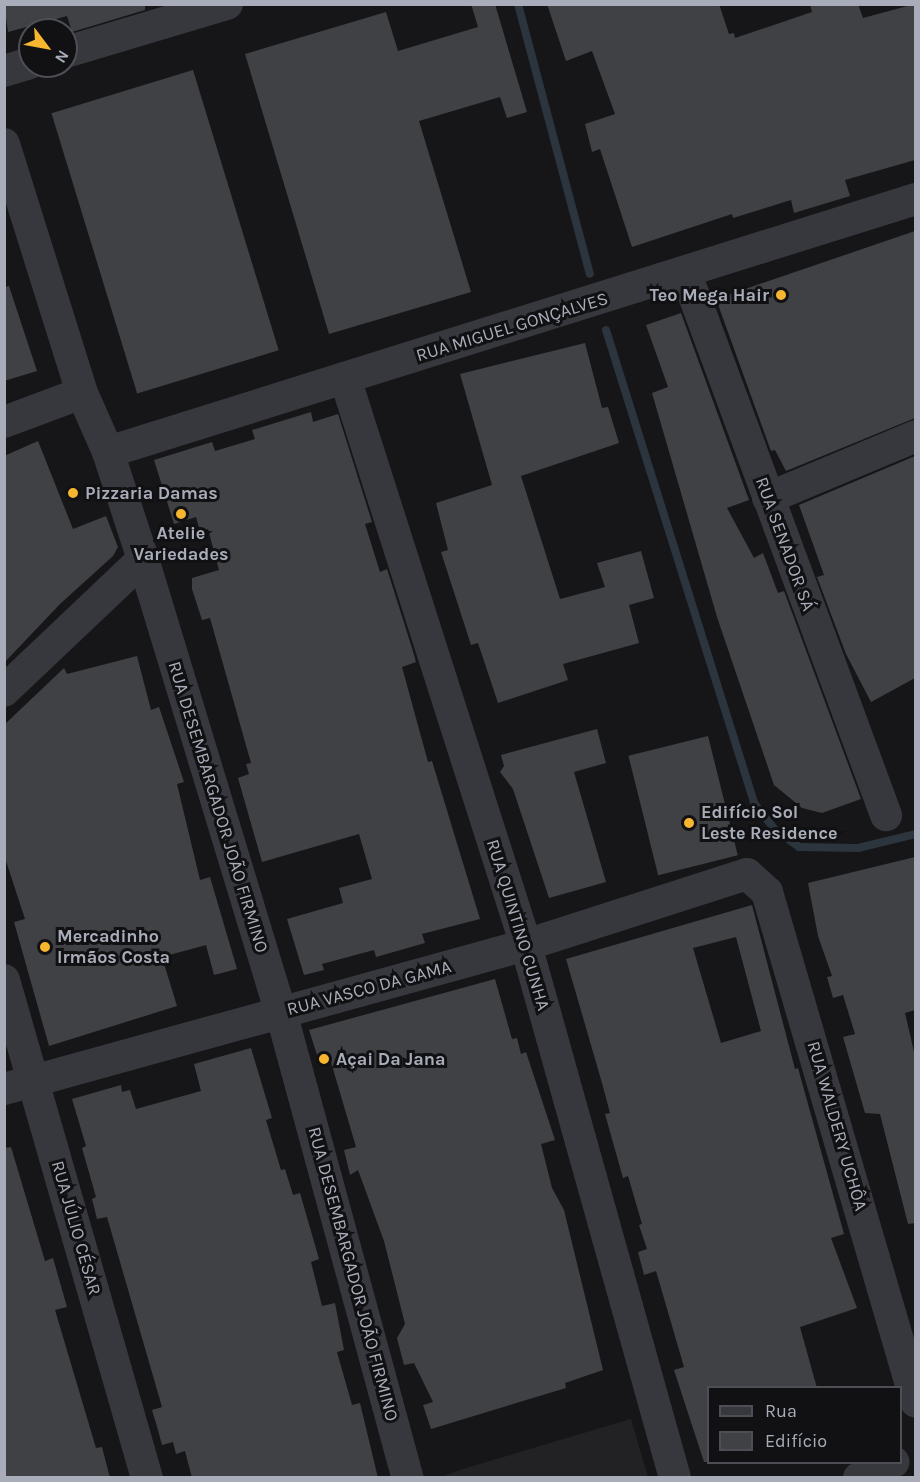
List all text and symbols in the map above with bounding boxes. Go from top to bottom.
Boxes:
north arrow [18,18,78,78]
text: N [51,47,73,67]
place label: Teo Mega Hair [650,284,769,306]
street label: RUA MIGUEL GONÇALVES [413,288,611,366]
marker: Teo Mega Hair [774,288,788,302]
street label: RUA SENADOR SÁ [751,474,819,614]
place label: Pizzaria Damas [85,482,218,504]
marker: Pizzaria Damas [66,486,80,500]
marker: Atelie Variedades [174,507,188,521]
place label: Atelie Variedades [134,523,228,566]
street label: RUA DESEMBARGADOR JOÃO FIRMINO [163,659,273,955]
place label: Edifício Sol Leste Residence [701,802,838,844]
marker: Edifício Sol Leste Residence [682,816,696,830]
street label: RUA QUINTINO CUNHA [482,837,554,1013]
place label: Mercadinho Irmãos Costa [57,926,170,968]
marker: Mercadinho Irmãos Costa [38,940,52,954]
street label: RUA VASCO DA GAMA [285,956,453,1020]
street label: RUA WALDERY UCHÔA [802,1039,872,1213]
place label: Açai Da Jana [336,1048,445,1070]
marker: Açai Da Jana [317,1052,331,1066]
street label: RUA DESEMBARGADOR JOÃO FIRMINO [303,1125,403,1423]
street label: RUA JÚLIO CÉSAR [46,1158,106,1298]
legend [707,1386,902,1464]
text: Rua [765,1400,797,1422]
text: Edifício [765,1430,827,1452]

